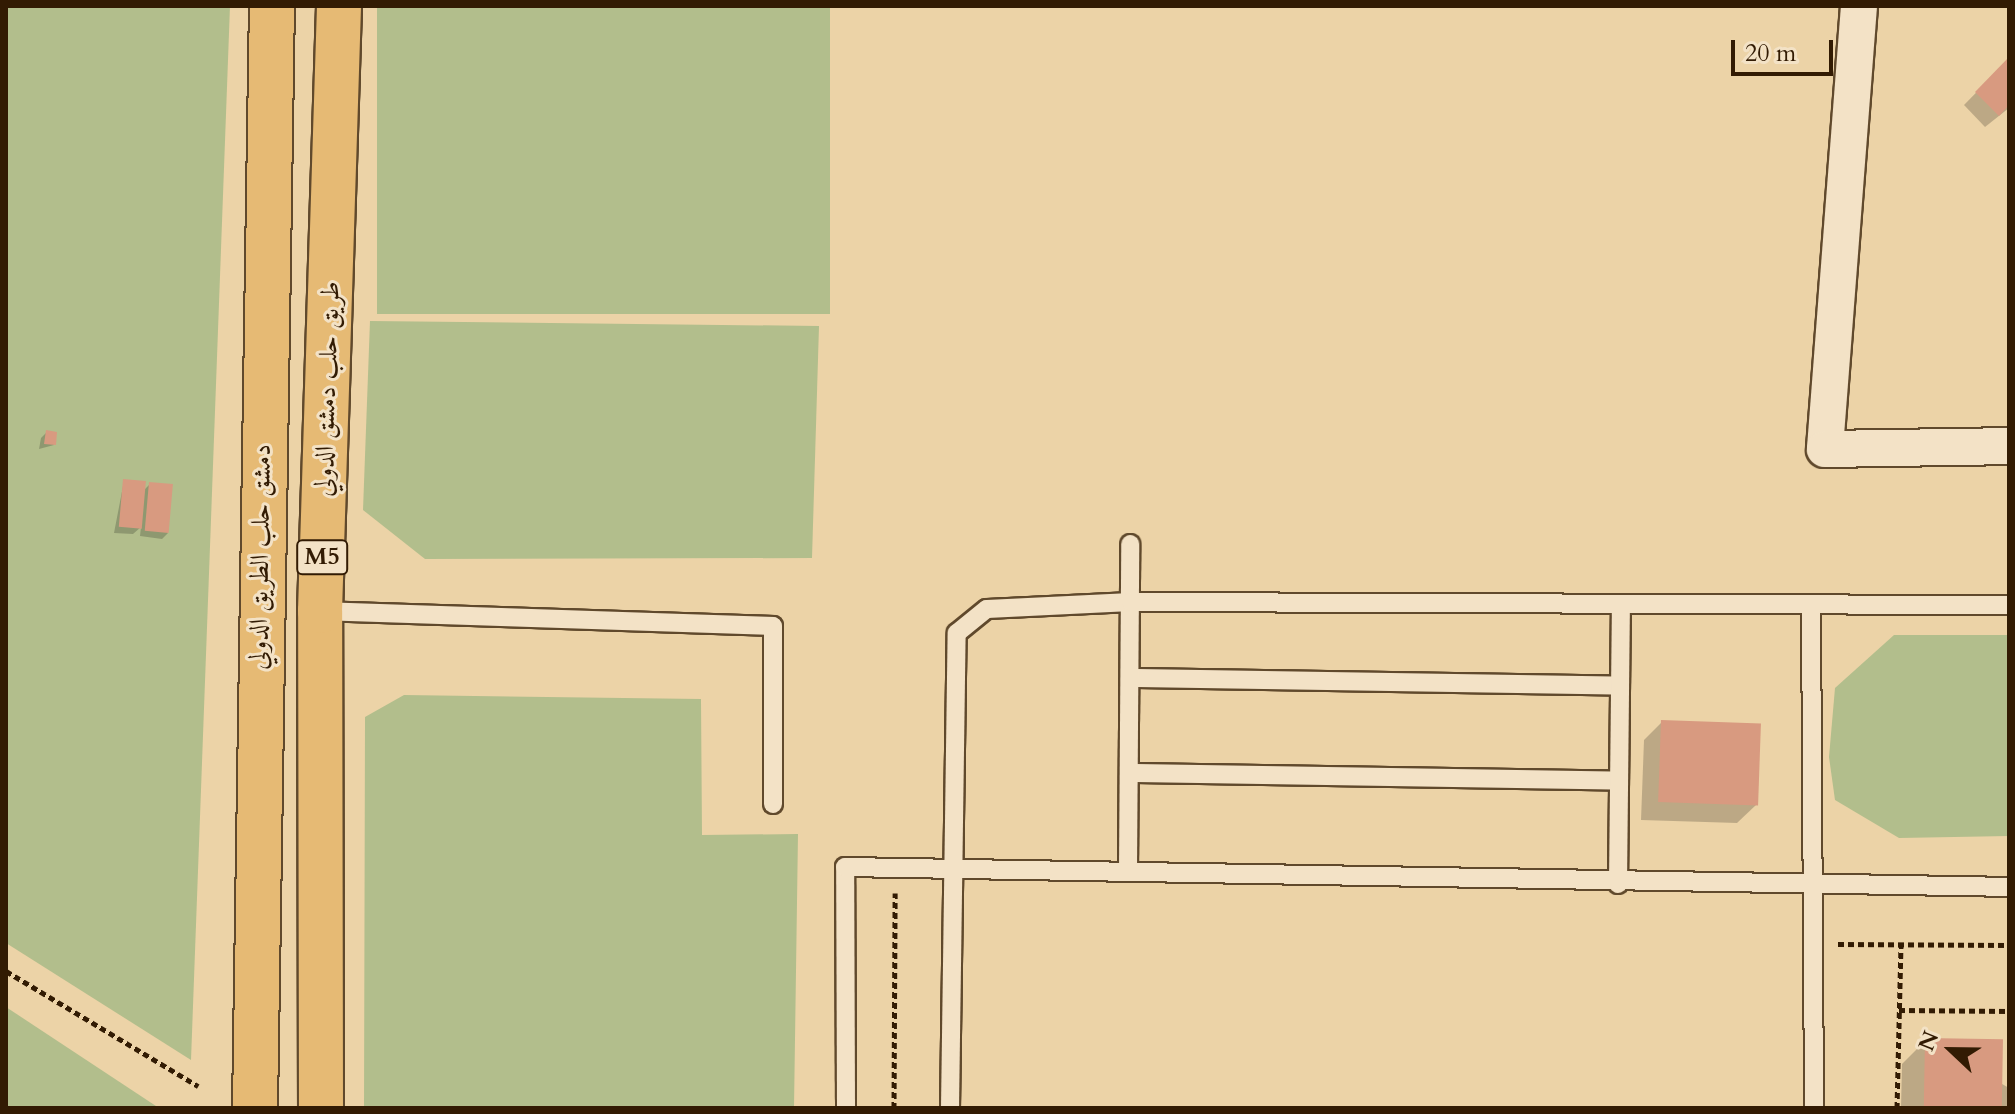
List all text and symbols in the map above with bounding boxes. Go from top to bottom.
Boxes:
scale bar [1735,24,1837,74]
text: 20 m [1745,37,1796,70]
street label: طريق حلب دمشق الدولي [308,281,346,497]
street label: دمشق حلب الطريق الدولي [242,444,278,670]
road number: M5 [296,537,348,577]
north arrow [1911,1010,1991,1090]
text: N [1911,1027,1946,1055]

